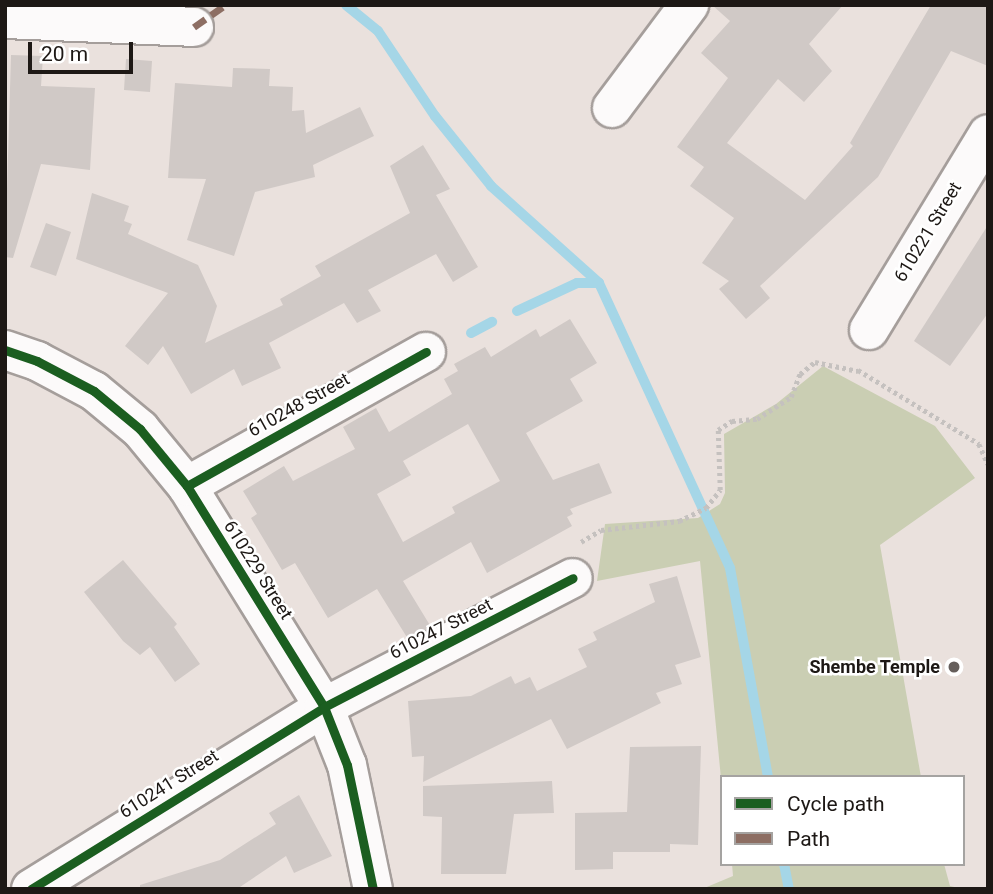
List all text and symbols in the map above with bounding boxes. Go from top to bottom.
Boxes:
scale bar [32,28,136,72]
text: 20 m [41,42,88,66]
street label: 610221 Street [890,178,966,286]
street label: 610248 Street [245,368,353,442]
street label: 610229 Street [219,517,297,623]
street label: 610247 Street [386,594,496,664]
place label: Shembe Temple [809,656,940,678]
marker: Shembe Temple [946,659,962,675]
street label: 610241 Street [116,745,222,823]
legend [720,775,965,866]
text: Cycle path [787,792,885,816]
text: Path [787,827,830,851]

